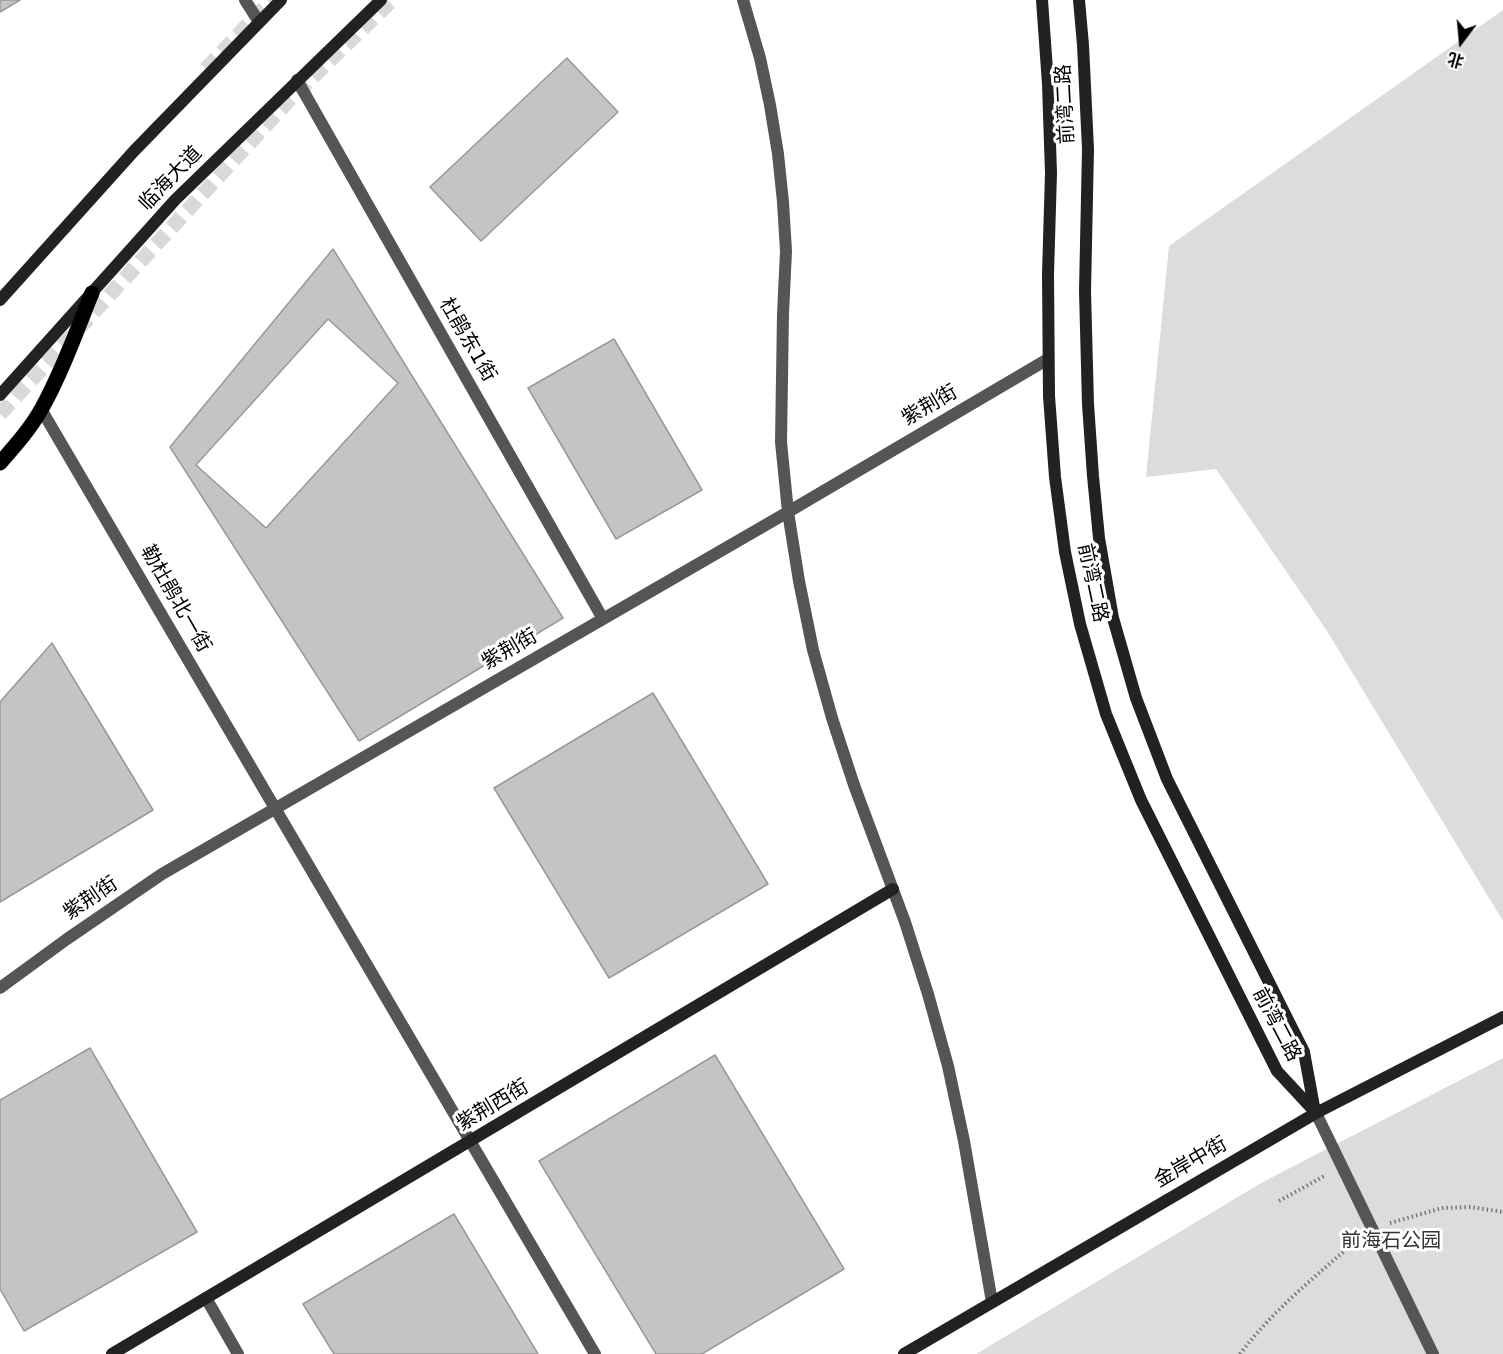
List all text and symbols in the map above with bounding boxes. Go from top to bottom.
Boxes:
north arrow [1431,12,1491,72]
text: 北 [1446,48,1466,71]
street label: 前湾二路 [1052,63,1080,145]
street label: 临海大道 [135,142,207,216]
street label: 杜鹃东1街 [433,294,501,386]
street label: 紫荆街 [898,381,962,431]
street label: 勒杜鹃北一街 [135,541,215,657]
street label: 前湾二路 [1072,541,1112,625]
street label: 紫荆街 [478,625,542,675]
street label: 紫荆街 [59,872,123,926]
street label: 前湾二路 [1247,984,1305,1066]
street label: 紫荆西街 [453,1075,533,1137]
street label: 金岸中街 [1150,1133,1232,1193]
park label: 前海石公园 [1341,1230,1441,1254]

